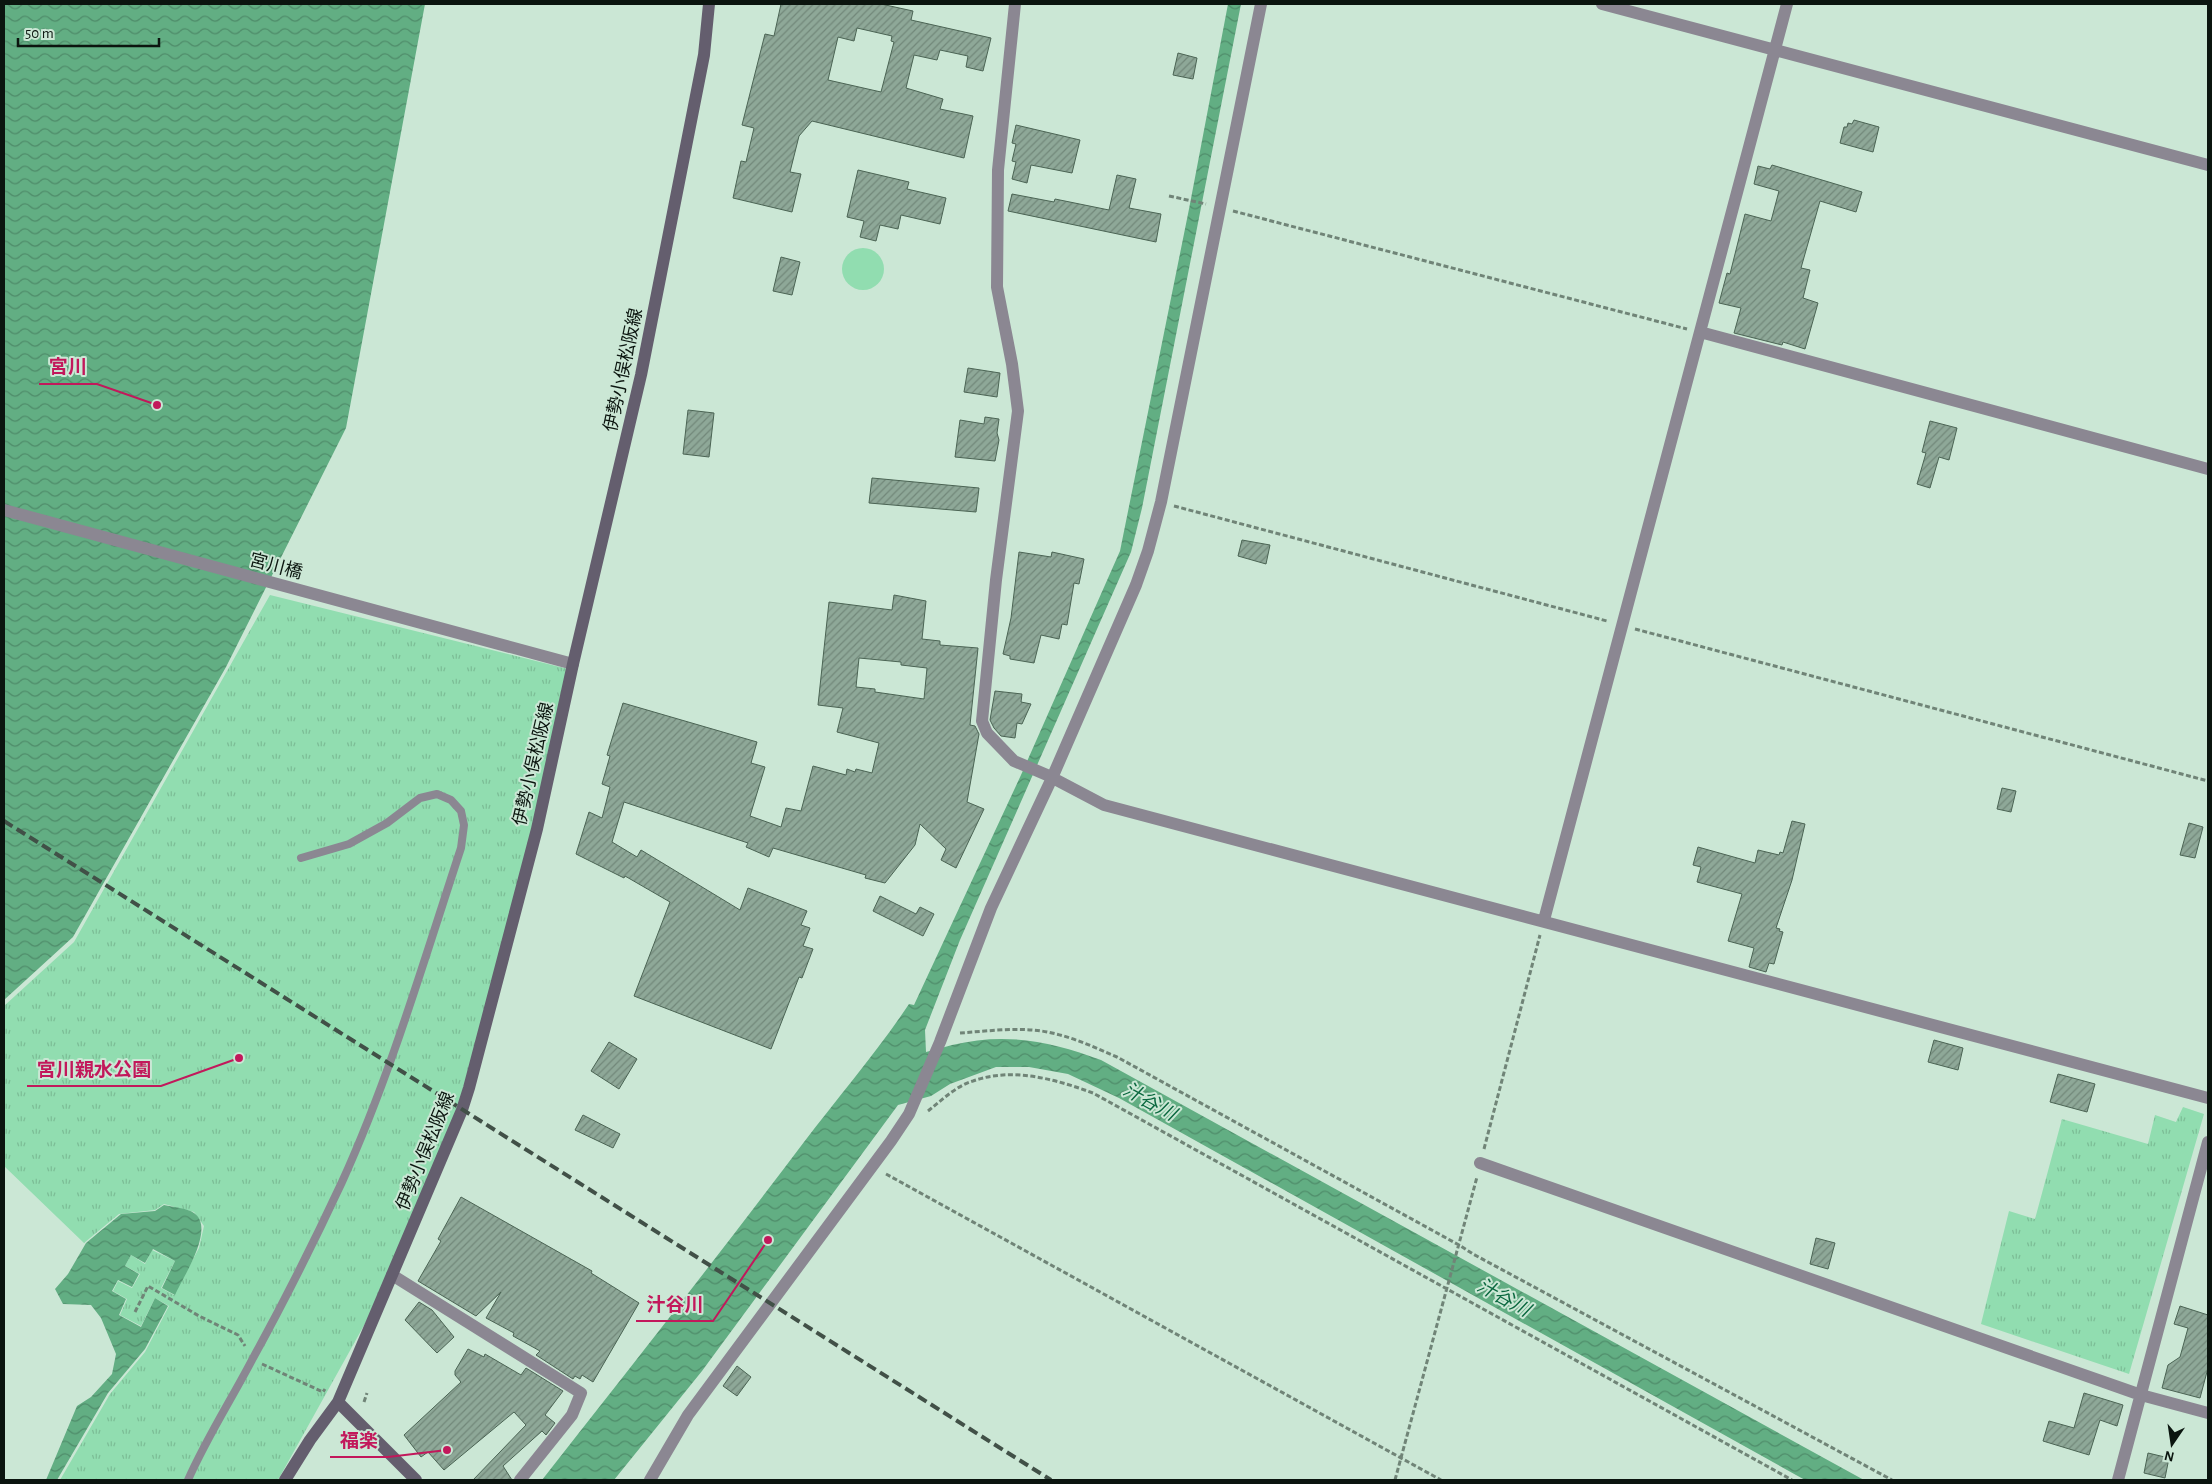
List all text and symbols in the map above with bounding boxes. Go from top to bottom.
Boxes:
scale bar [18,15,159,47]
text: 50 m [25,26,54,41]
street label: 伊勢小俣松阪線 [600,306,646,434]
callout: 宮川 [39,350,97,384]
text: 宮川 [49,357,87,377]
street label: 宮川橋 [247,550,304,583]
street label: 伊勢小俣松阪線 [509,700,557,828]
callout: 宮川親水公園 [27,1052,161,1086]
text: 宮川親水公園 [37,1060,151,1080]
water label: 汁谷川 [1120,1079,1181,1125]
street label: 伊勢小俣松阪線 [392,1089,458,1213]
water label: 汁谷川 [1474,1275,1535,1321]
callout: 汁谷川 [636,1287,713,1321]
text: 汁谷川 [646,1295,704,1315]
north arrow [2147,1419,2197,1469]
callout: 福楽 [330,1423,388,1457]
text: 福楽 [340,1431,378,1451]
text: N [2163,1448,2176,1464]

